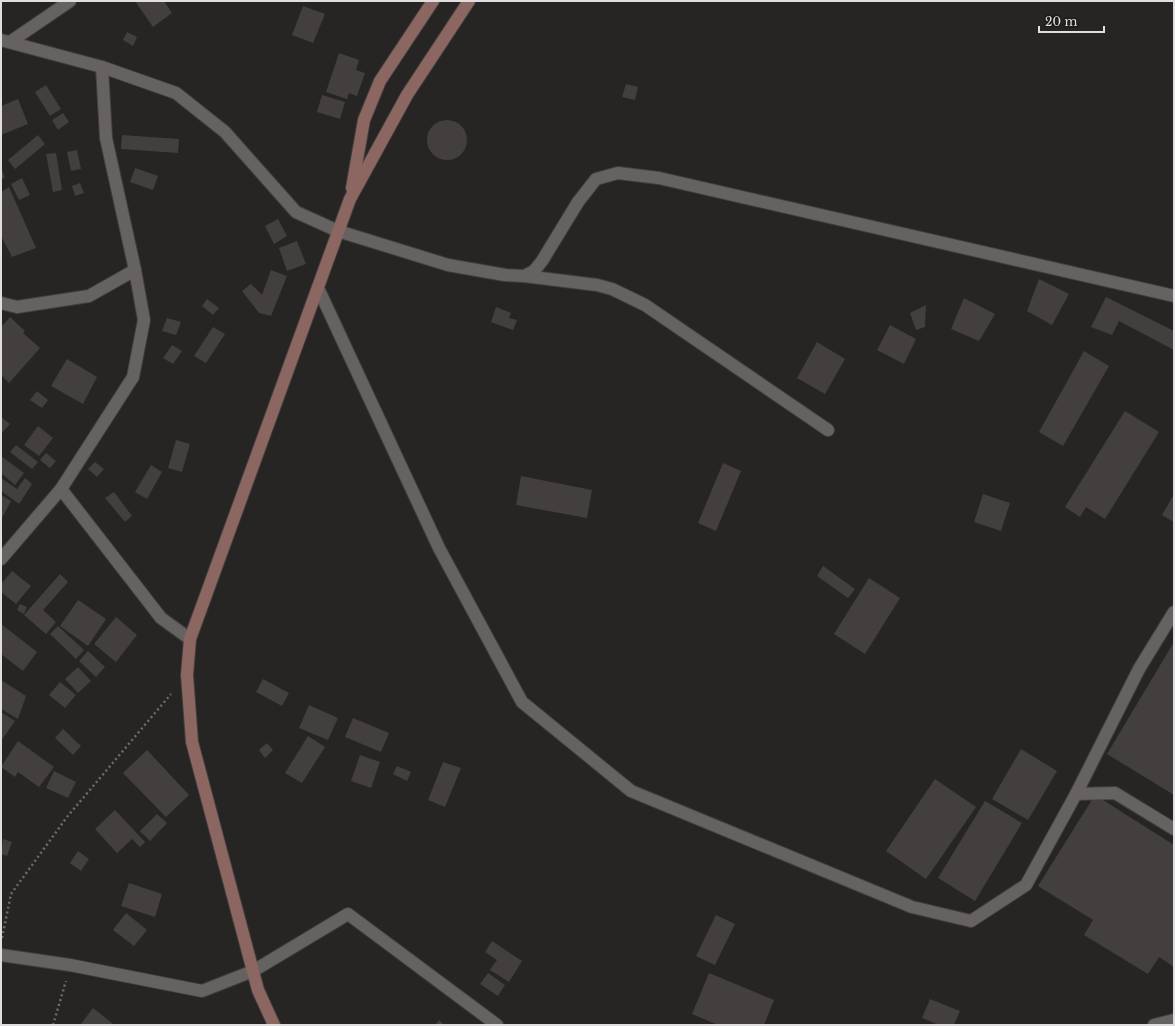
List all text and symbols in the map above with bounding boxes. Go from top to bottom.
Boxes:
scale bar [1039,8,1104,34]
text: 20 m [1045,14,1077,29]

